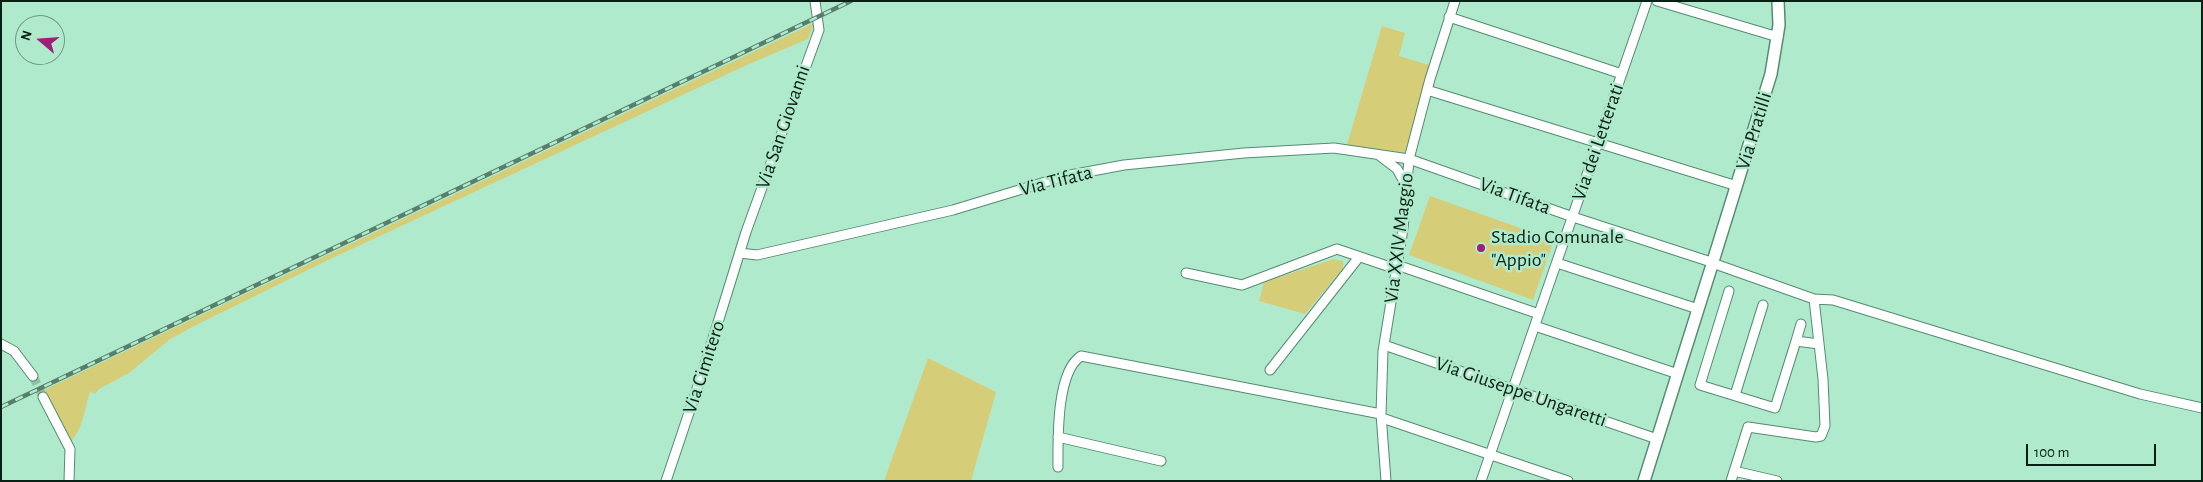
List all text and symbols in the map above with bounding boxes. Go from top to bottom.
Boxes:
north arrow [15,15,65,65]
text: N [19,29,35,42]
street label: Via San Giovanni [751,62,815,192]
street label: Via dei Letterati [1567,80,1629,204]
street label: Via Pratilli [1731,89,1777,173]
street label: Via Tifata [1017,160,1095,202]
street label: Via XXIV Maggio [1379,172,1419,304]
street label: Via Tifata [1476,172,1554,220]
place label: Stadio Comunale "Appio" [1491,225,1624,272]
marker: Stadio Comunale "Appio" [1475,242,1487,254]
street label: Via Cimitero [678,317,730,417]
street label: Via Giuseppe Ungaretti [1432,351,1610,433]
scale bar [2028,434,2158,466]
text: 100 m [2034,445,2069,460]

